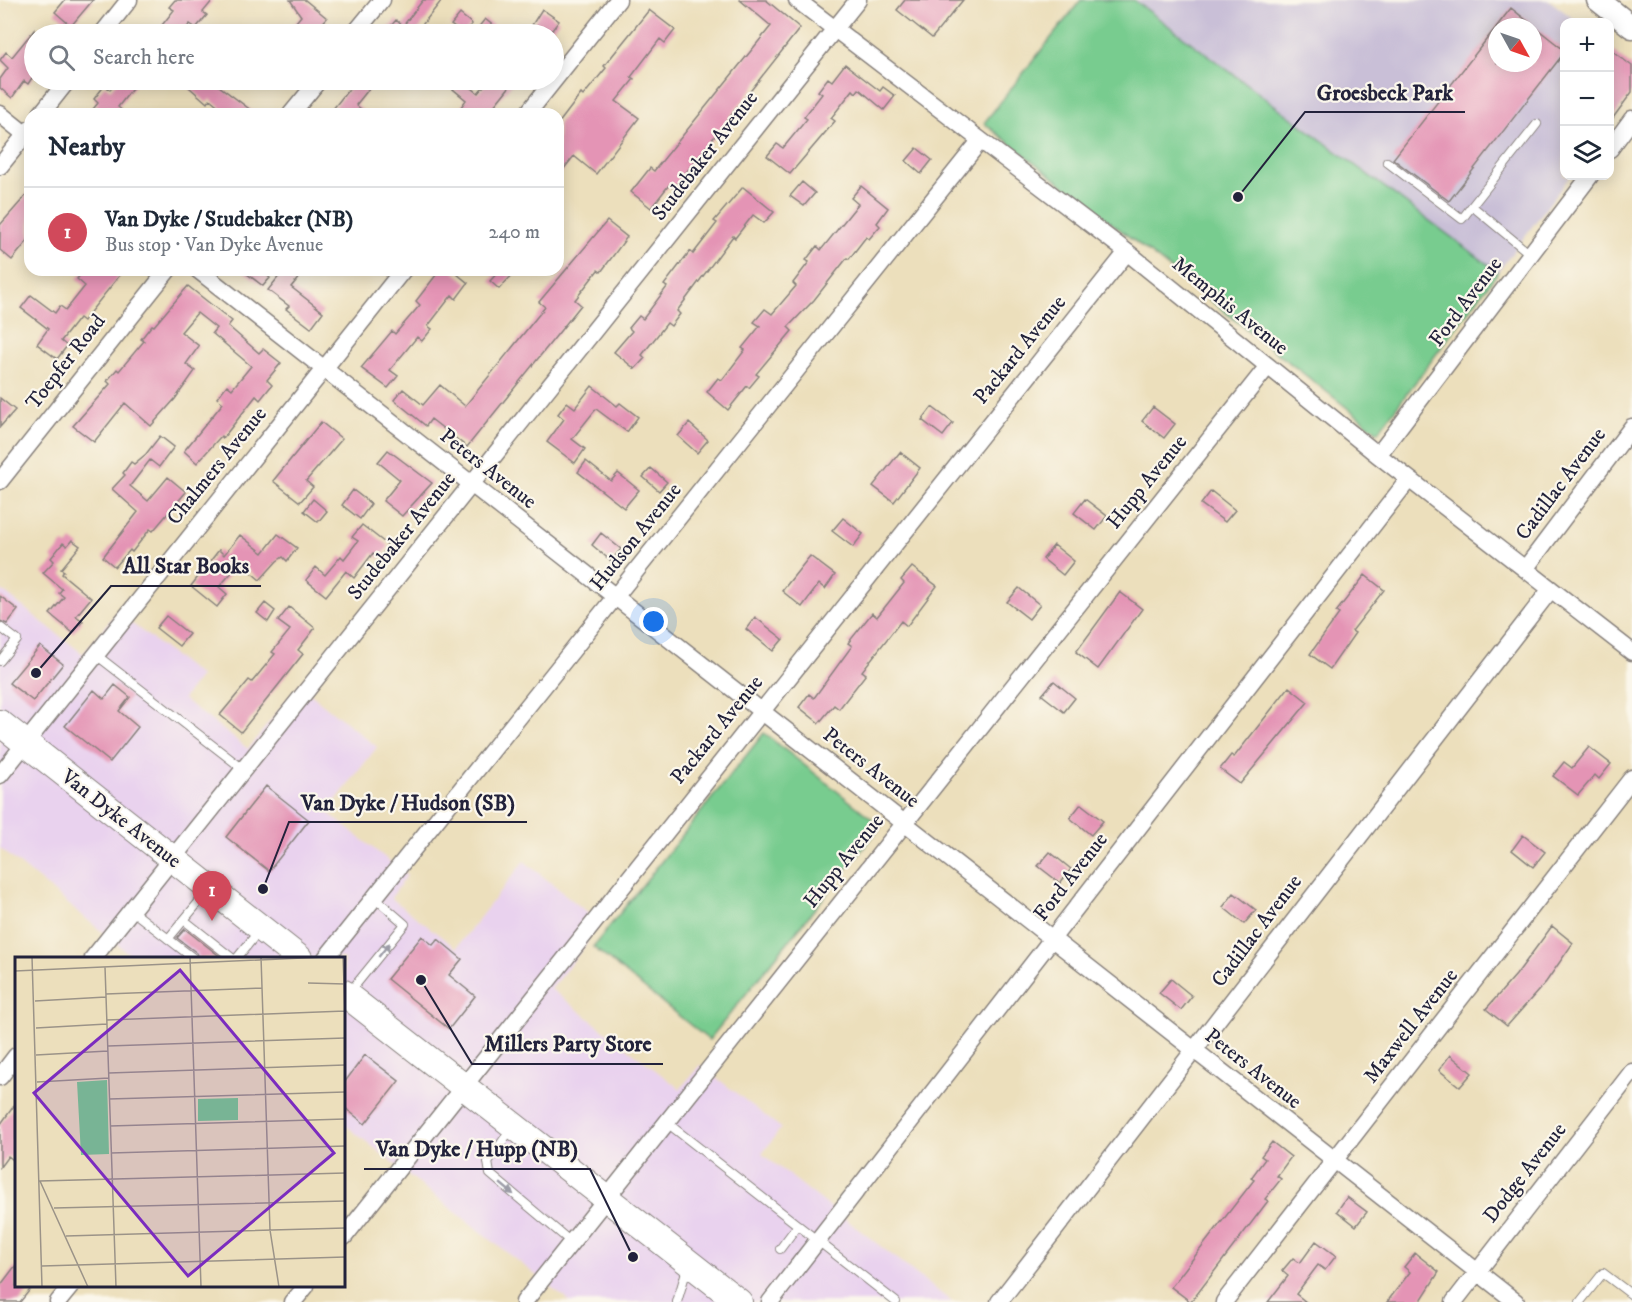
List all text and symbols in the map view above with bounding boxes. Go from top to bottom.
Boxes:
north arrow [1488,18,1542,72]
map controls [1560,18,1614,180]
button: + [1560,18,1614,72]
search box [24,24,564,90]
icon: search [45,41,78,74]
text: Search here [93,44,195,71]
callout: Groesbeck Park [1305,72,1465,112]
button: − [1560,72,1614,126]
text: Groesbeck Park [1317,80,1454,107]
street label: Studebaker Avenue [646,86,764,226]
button: layers [1560,126,1614,180]
text: Nearby [48,131,125,164]
text: Van Dyke / Studebaker (NB) [105,206,353,233]
text: 1 [64,220,71,245]
text: 240 m [489,220,540,245]
text: Bus stop · Van Dyke Avenue [105,233,323,258]
street label: Memphis Avenue [1167,251,1294,361]
street label: Ford Avenue [1424,252,1508,352]
street label: Packard Avenue [968,290,1072,410]
street label: Toepfer Road [21,309,112,415]
street label: Chalmers Avenue [161,401,273,530]
street label: Cadillac Avenue [1510,422,1612,546]
street label: Peters Avenue [434,423,542,515]
street label: Hupp Avenue [1101,429,1193,534]
street label: Studebaker Avenue [342,466,462,605]
street label: Hudson Avenue [585,478,688,596]
callout: All Star Books [111,546,261,586]
text: All Star Books [122,553,250,580]
your location [639,607,668,636]
street label: Packard Avenue [665,670,769,790]
street label: Peters Avenue [817,722,925,814]
street label: Van Dyke Avenue [55,763,187,874]
callout: Van Dyke / Hudson (SB) [289,782,527,822]
text: Van Dyke / Hudson (SB) [300,790,515,817]
street label: Hupp Avenue [798,808,890,913]
street label: Ford Avenue [1028,827,1114,927]
street label: Cadillac Avenue [1206,869,1308,993]
pin: 1 [192,872,232,921]
one-way arrow [377,942,390,958]
inset map [15,957,345,1287]
street label: Maxwell Avenue [1358,963,1464,1088]
street label: Peters Avenue [1199,1023,1307,1115]
callout: Millers Party Store [472,1024,663,1064]
text: Millers Party Store [484,1031,652,1058]
street label: Dodge Avenue [1478,1117,1572,1228]
callout: Van Dyke / Hupp (NB) [364,1129,590,1169]
text: Van Dyke / Hupp (NB) [375,1136,578,1163]
one-way arrow [499,1182,515,1195]

